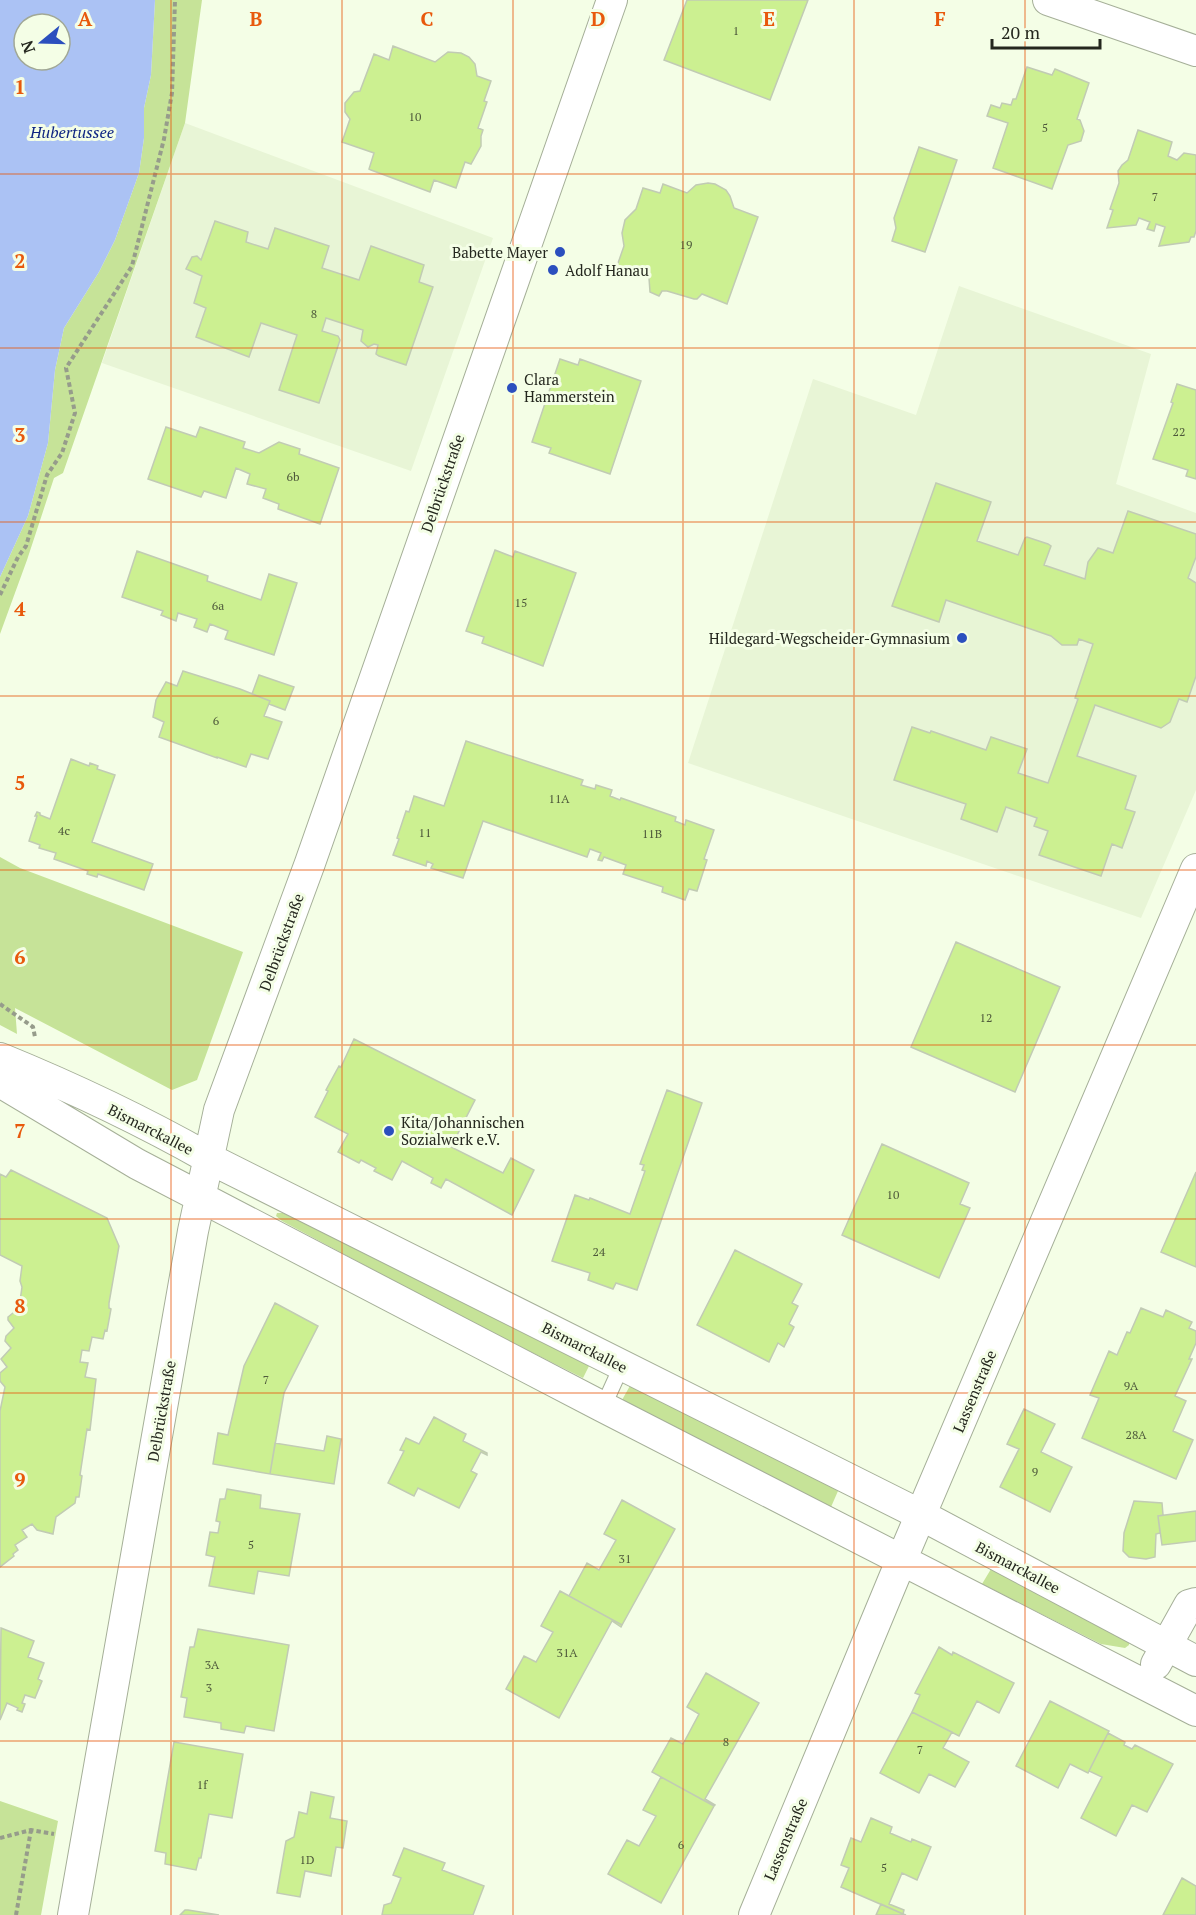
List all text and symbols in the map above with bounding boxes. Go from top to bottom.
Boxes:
text: A [78,5,93,32]
text: B [250,5,263,32]
text: C [420,5,434,32]
text: D [591,5,605,32]
text: E [763,5,775,32]
text: F [934,5,946,32]
north arrow [12,12,72,72]
scale bar [992,12,1100,50]
text: 20 m [1001,20,1041,44]
house number: 1 [733,23,739,38]
text: N [15,38,40,56]
text: 1 [14,73,26,100]
house number: 10 [409,109,421,124]
house number: 5 [1042,120,1048,135]
water label: Hubertussee [29,121,114,143]
house number: 7 [1152,189,1158,204]
house number: 19 [680,237,692,252]
place label: Babette Mayer [452,242,548,262]
marker: Babette Mayer [553,245,567,259]
text: 2 [14,247,26,274]
place label: Adolf Hanau [565,260,649,280]
marker: Adolf Hanau [546,263,560,277]
house number: 8 [311,306,317,321]
place label: Clara Hammerstein [524,369,615,406]
marker: Clara Hammerstein [505,381,519,395]
text: 3 [14,421,26,448]
house number: 22 [1173,424,1185,439]
street label: Delbrückstraße [416,431,468,535]
house number: 6b [287,469,300,484]
text: 4 [14,595,26,622]
house number: 15 [515,595,527,610]
house number: 6a [212,598,224,613]
place label: Hildegard-Wegscheider-Gymnasium [709,628,950,648]
marker: Hildegard-Wegscheider-Gymnasium [955,631,969,645]
house number: 6 [213,713,220,728]
text: 5 [14,769,26,796]
house number: 11A [549,791,570,806]
house number: 4c [58,823,70,838]
house number: 11 [419,825,431,840]
house number: 11B [642,826,662,841]
street label: Delbrückstraße [254,890,308,994]
text: 6 [14,943,26,970]
house number: 12 [980,1010,992,1025]
street label: Bismarckallee [105,1099,197,1159]
place label: Kita/Johannischen Sozialwerk e.V. [401,1112,524,1149]
text: 7 [14,1117,26,1144]
marker: Kita/Johannischen Sozialwerk e.V. [382,1124,396,1138]
house number: 10 [887,1187,899,1202]
house number: 24 [593,1244,606,1259]
text: 8 [14,1292,26,1319]
street label: Bismarckallee [539,1317,631,1377]
street label: Lassenstraße [948,1347,1000,1435]
street label: Delbrückstraße [142,1359,180,1463]
house number: 7 [263,1372,269,1387]
house number: 9A [1124,1378,1139,1393]
house number: 28A [1126,1427,1147,1442]
house number: 9 [1032,1464,1038,1479]
text: 9 [14,1466,26,1493]
street label: Bismarckallee [972,1536,1064,1598]
house number: 5 [248,1537,254,1552]
house number: 31 [619,1551,631,1566]
house number: 31A [557,1645,578,1660]
house number: 3A [205,1657,220,1672]
house number: 3 [206,1680,212,1695]
house number: 8 [723,1734,729,1749]
house number: 7 [917,1742,923,1757]
house number: 1f [197,1777,208,1792]
street label: Lassenstraße [759,1795,811,1883]
house number: 6 [678,1837,685,1852]
house number: 1D [300,1852,314,1867]
house number: 5 [881,1860,887,1875]

